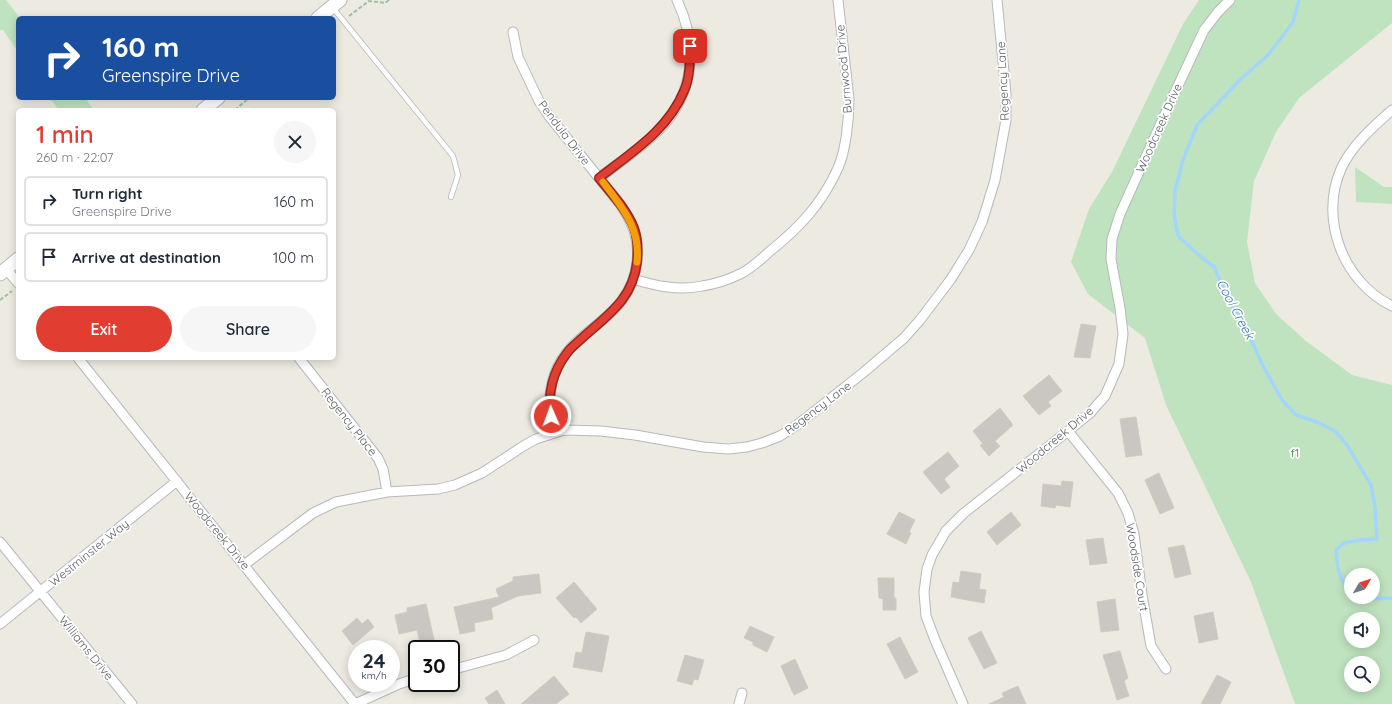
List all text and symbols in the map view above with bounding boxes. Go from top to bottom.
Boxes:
street label: Burnwood Drive [832,24,855,114]
text: 160 m [102,29,179,64]
pin [673,29,707,63]
icon: right [36,32,88,84]
icon: arrive [679,35,701,57]
street label: Regency Lane [993,41,1012,121]
text: Greenspire Drive [102,64,240,87]
street label: Woodcreek Drive [1132,81,1185,175]
street label: Pendula Drive [535,97,594,168]
text: 1 min [36,119,94,149]
button: close [274,121,316,163]
text: 260 m · 22:07 [36,149,114,165]
text: Turn right [72,184,143,203]
icon: right [38,190,60,212]
text: 160 m [274,192,314,211]
text: Greenspire Drive [72,203,172,219]
icon: arrive [38,246,60,268]
text: Arrive at destination [72,248,221,267]
text: 100 m [273,248,314,267]
water label: Cool Creek [1214,276,1259,343]
button: Exit [36,306,172,352]
button: Share [180,306,316,352]
street label: Regency Lane [781,378,854,437]
street label: Regency Place [318,385,381,459]
position arrow [530,395,572,437]
street label: Woodcreek Drive [1013,403,1096,476]
park label: f1 [1291,445,1299,460]
street label: Woodcreek Drive [181,489,254,573]
street label: Westminster Way [46,516,132,589]
street label: Woodside Court [1123,522,1152,612]
north arrow [1344,568,1380,604]
map controls [1344,568,1380,692]
button: sound [1344,612,1380,648]
street label: Williams Drive [56,613,117,683]
speed limit sign: 30 [408,640,460,692]
text: 24 [362,648,386,673]
button: search [1344,656,1380,692]
text: km/h [361,669,387,682]

